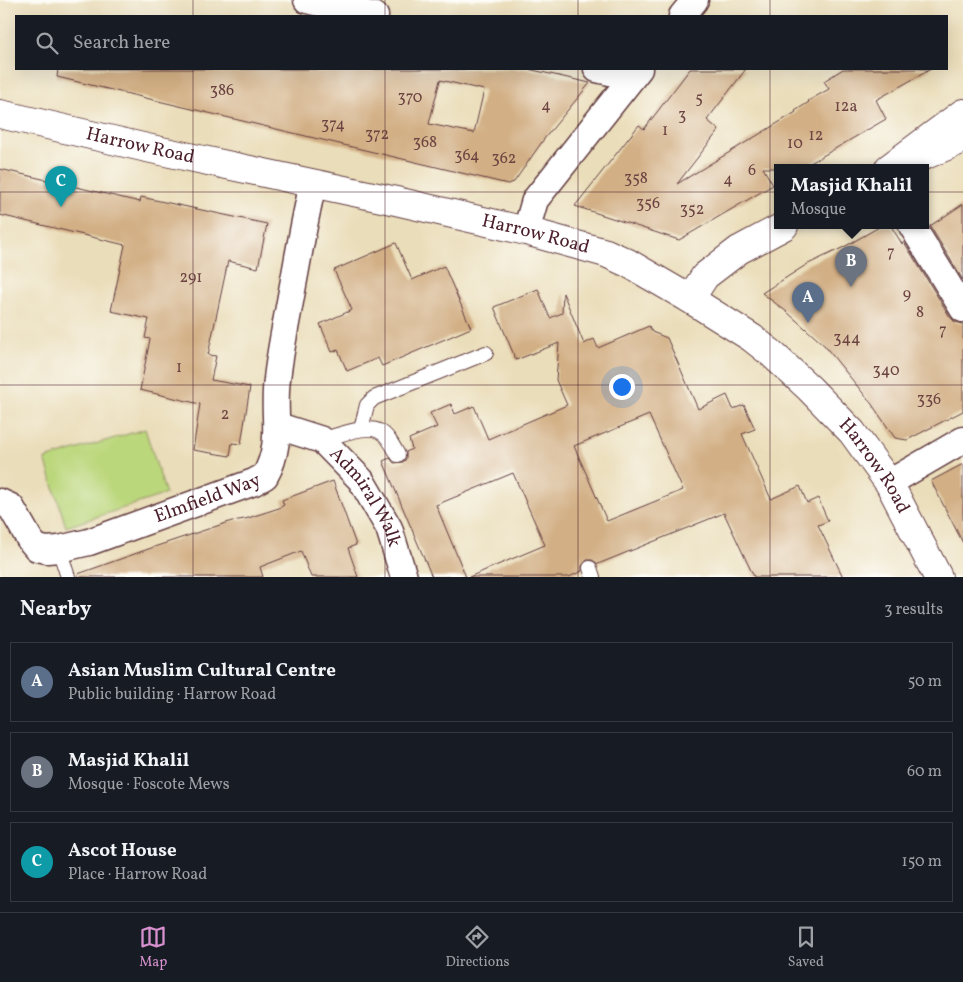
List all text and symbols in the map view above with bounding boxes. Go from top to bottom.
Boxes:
search box [15,15,948,70]
icon: search [33,29,61,57]
text: Search here [73,30,170,56]
house number: 386 [210,80,234,102]
house number: 370 [398,87,422,109]
house number: 5 [695,88,703,110]
house number: 4 [541,95,551,117]
house number: 12a [835,96,857,118]
house number: 3 [678,105,686,127]
house number: 374 [321,114,345,136]
house number: 1 [662,120,668,142]
street label: Harrow Road [84,121,197,171]
house number: 372 [365,124,389,146]
house number: 12 [809,125,823,147]
house number: 368 [413,132,437,154]
house number: 10 [787,133,803,155]
house number: 364 [454,145,480,167]
house number: 362 [492,148,516,170]
house number: 6 [748,160,756,182]
popup [774,164,929,229]
pin: C [45,166,77,207]
house number: 358 [624,168,648,190]
house number: 4 [723,169,733,191]
text: Masjid Khalil [791,173,912,199]
house number: 356 [636,193,660,215]
house number: 352 [680,199,704,221]
text: Mosque [791,199,846,221]
street label: Harrow Road [479,208,592,261]
house number: 7 [887,242,895,264]
pin: B [835,246,867,287]
house number: 291 [180,267,202,289]
pin: A [792,282,824,323]
house number: 9 [903,284,911,306]
house number: 8 [916,302,924,324]
house number: 7 [939,320,947,342]
house number: 344 [833,328,861,350]
house number: 1 [176,357,182,379]
house number: 340 [872,360,900,382]
your location [609,374,635,400]
house number: 336 [917,389,941,411]
house number: 2 [221,404,229,426]
street label: Harrow Road [832,412,916,518]
street label: Admiral Walk [323,442,407,550]
street label: Elmfield Way [151,468,266,530]
text: Nearby [20,595,91,624]
text: 3 results [884,599,943,621]
text: Asian Muslim Cultural Centre [68,658,336,684]
text: A [31,671,43,693]
text: 50 m [908,671,942,693]
text: Public building · Harrow Road [68,684,276,706]
text: Masjid Khalil [68,748,189,774]
text: B [32,761,42,783]
text: 60 m [907,761,942,783]
text: Mosque · Foscote Mews [68,774,230,796]
text: Ascot House [68,838,177,864]
text: C [32,851,42,873]
text: 150 m [901,851,942,873]
text: Place · Harrow Road [68,864,207,886]
tab: Map [139,923,167,972]
tab: Directions [445,923,510,972]
tab: Saved [788,923,824,972]

